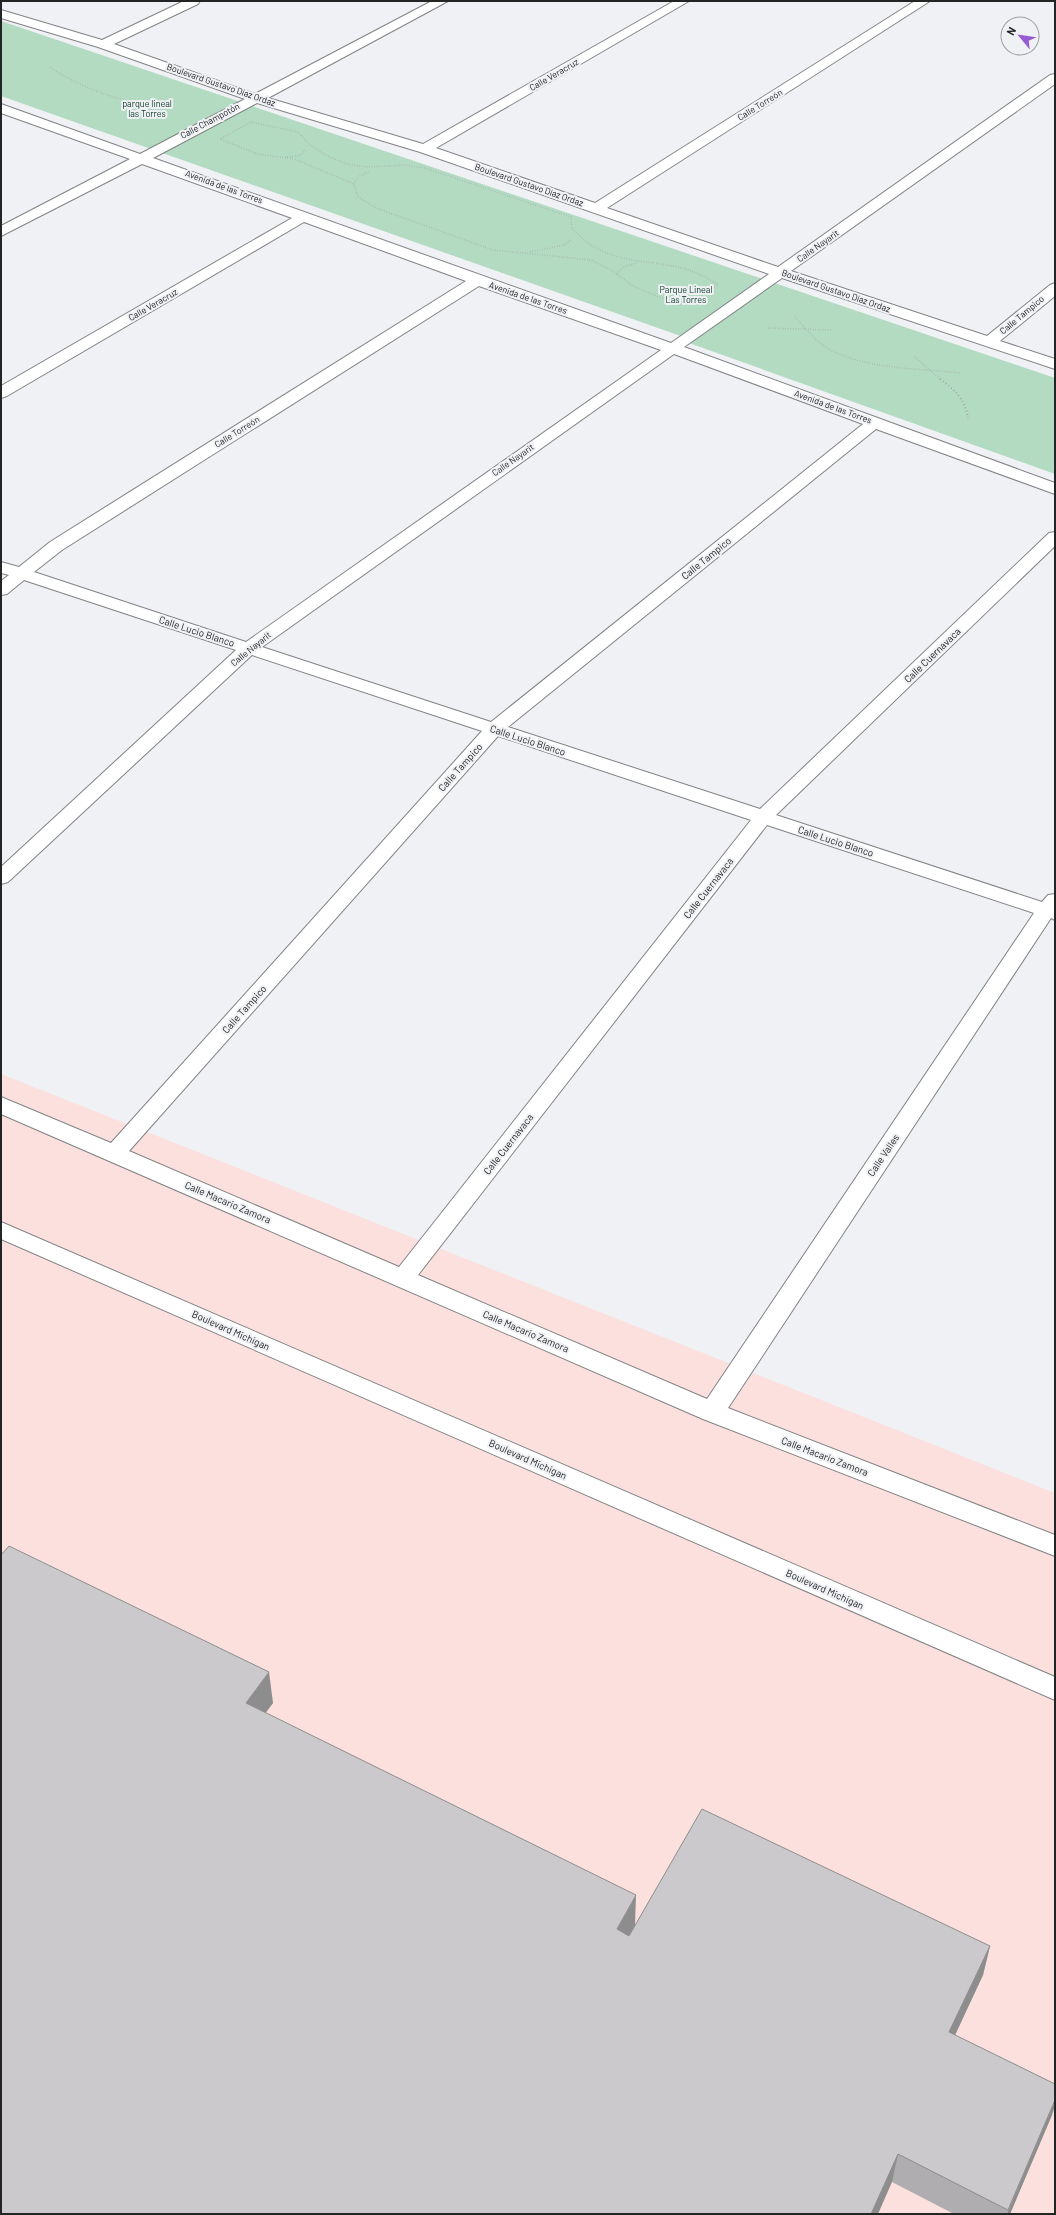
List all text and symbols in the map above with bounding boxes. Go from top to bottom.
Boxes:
north arrow [1000,16,1040,56]
text: N [1003,25,1018,37]
street label: Calle Veracruz [527,56,580,93]
street label: Boulevard Gustavo Díaz Ordaz [165,61,277,108]
street label: Calle Torreón [735,86,784,123]
park label: parque lineal las Torres [122,98,172,119]
street label: Calle Champotón [178,100,241,141]
street label: Boulevard Gustavo Díaz Ordaz [473,161,585,208]
street label: Avenida de las Torres [184,167,265,206]
street label: Calle Nayarit [795,227,841,264]
street label: Boulevard Gustavo Díaz Ordaz [780,267,892,314]
street label: Avenida de las Torres [488,279,569,316]
park label: Parque Lineal Las Torres [659,284,713,305]
street label: Calle Veracruz [126,286,179,323]
street label: Calle Tampico [997,293,1046,336]
street label: Avenida de las Torres [793,387,874,426]
street label: Calle Torreón [212,413,261,450]
street label: Calle Nayarit [490,441,536,478]
street label: Calle Tampico [679,534,733,582]
street label: Calle Lucio Blanco [158,613,236,649]
street label: Calle Cuernavaca [901,625,963,685]
street label: Calle Nayarit [228,629,273,668]
street label: Calle Lucio Blanco [489,722,567,758]
street label: Calle Tampico [435,740,485,794]
street label: Calle Lucio Blanco [797,823,875,859]
street label: Calle Cuernavaca [681,855,735,921]
street label: Calle Tampico [219,982,269,1036]
street label: Calle Cuernavaca [481,1111,535,1177]
street label: Calle Valles [865,1132,902,1178]
street label: Calle Macario Zamora [183,1178,273,1226]
street label: Boulevard Michigan [190,1307,272,1353]
street label: Calle Macario Zamora [481,1307,571,1355]
street label: Calle Macario Zamora [780,1434,870,1478]
street label: Boulevard Michigan [487,1436,569,1482]
street label: Boulevard Michigan [784,1566,866,1612]

